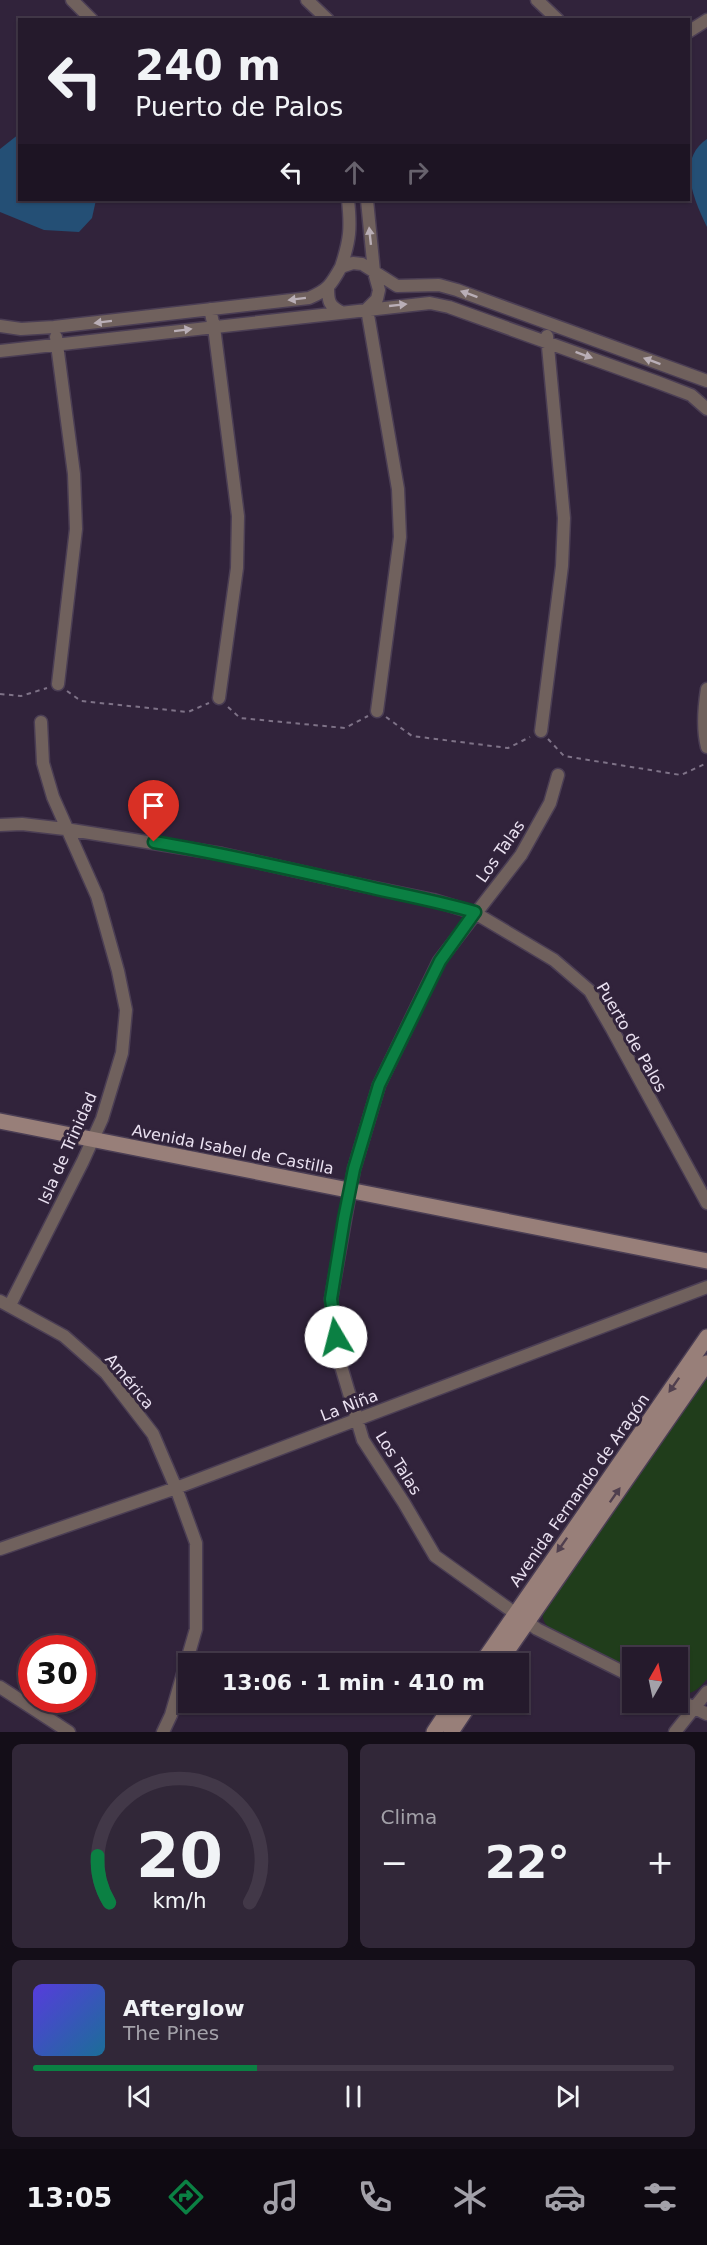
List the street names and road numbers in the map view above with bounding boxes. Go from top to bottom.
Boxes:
street label: Los Talas [472,817,529,886]
street label: Puerto de Palos [592,979,671,1095]
street label: Isla de Trinidad [34,1089,101,1207]
street label: Avenida Isabel de Castilla [130,1121,335,1178]
street label: América [101,1350,158,1413]
street label: La Niña [318,1386,381,1425]
street label: Avenida Fernando de Aragón [505,1390,653,1590]
street label: Los Talas [372,1428,426,1499]

